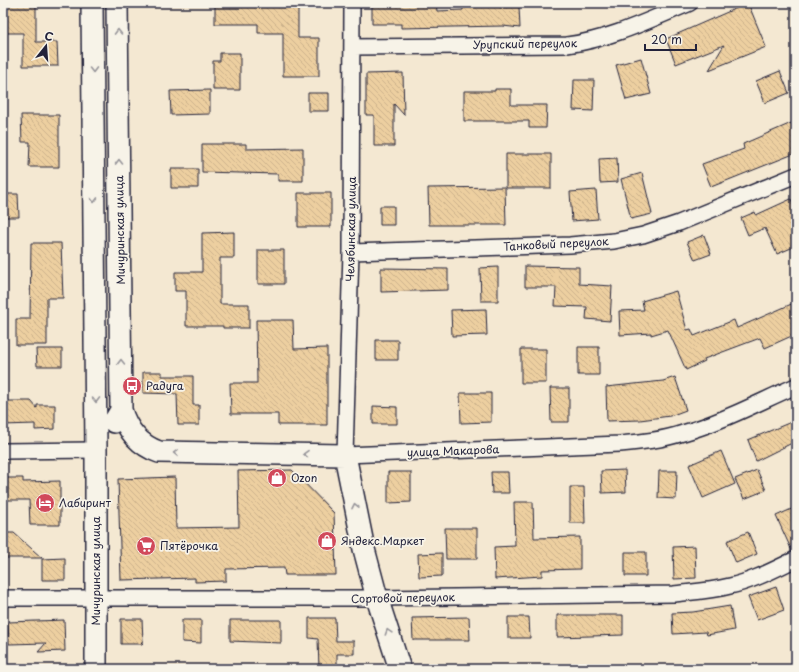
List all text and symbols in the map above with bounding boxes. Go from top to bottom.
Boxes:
north arrow [26,26,66,66]
scale bar [645,26,696,52]
text: С [43,27,56,45]
one-way arrow [114,29,122,35]
text: 20 m [651,30,682,48]
street label: Урупский переулок [473,34,578,53]
one-way arrow [89,67,97,73]
one-way arrow [115,159,123,165]
street label: Мичуринская улица [110,175,129,285]
street label: Челябинская улица [341,176,360,282]
one-way arrow [90,197,98,203]
street label: Танковый переулок [503,232,609,255]
one-way arrow [117,359,125,365]
bus stop icon: Радуга [121,375,143,397]
place label: Радуга [146,377,184,394]
one-way arrow [92,397,100,403]
street label: улица Макарова [406,440,500,461]
one-way arrow [173,449,179,457]
one-way arrow [303,450,309,458]
shop icon: Ozon [266,467,288,489]
place label: Ozon [291,469,317,486]
hotel icon: Лабиринт [34,492,56,514]
place label: Лабиринт [59,494,112,511]
one-way arrow [352,503,360,509]
street label: Мичуринская улица [87,516,104,626]
shop icon: Яндекс.Маркет [316,530,338,552]
place label: Яндекс.Маркет [341,532,425,549]
supermarket icon: Пятёрочка [135,535,157,557]
place label: Пятёрочка [160,537,218,554]
street label: Сортовой переулок [351,588,456,607]
one-way arrow [384,629,393,636]

